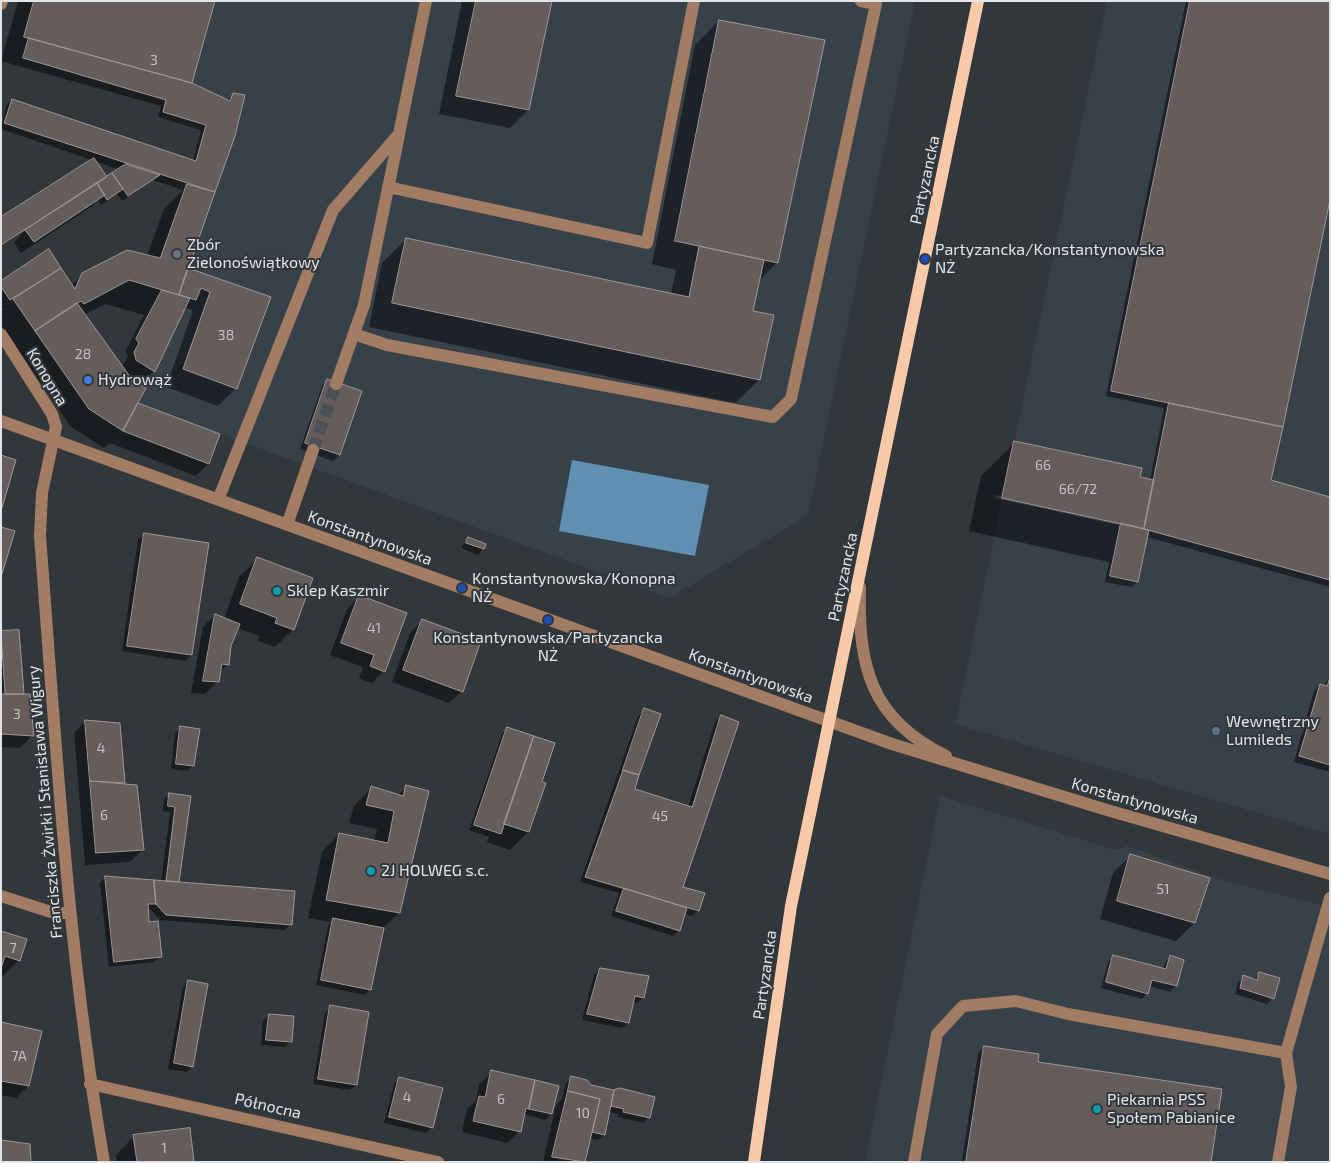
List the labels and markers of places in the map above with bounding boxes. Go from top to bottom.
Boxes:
place label: Zbór Zielonoświątkowy [187,235,320,273]
place label: Partyzancka/Konstantynowska NŻ [935,240,1164,278]
marker: Zbór Zielonoświątkowy [171,248,183,260]
marker: Partyzancka/Konstantynowska NŻ [919,253,931,265]
place label: Hydrowąż [98,370,172,390]
marker: Hydrowąż [82,374,94,386]
place label: Konstantynowska/Konopna NŻ [472,569,675,607]
place label: Sklep Kaszmir [287,581,389,601]
marker: Konstantynowska/Konopna NŻ [456,582,468,594]
marker: Sklep Kaszmir [271,585,283,597]
marker: Konstantynowska/Partyzancka NŻ [542,614,554,626]
place label: Konstantynowska/Partyzancka NŻ [433,628,663,666]
place label: Wewnętrzny Lumileds [1226,712,1319,750]
marker: Wewnętrzny Lumileds [1210,725,1222,737]
place label: 2J HOLWEG s.c. [381,861,489,881]
marker: 2J HOLWEG s.c. [365,865,377,877]
place label: Piekarnia PSS Społem Pabianice [1107,1090,1235,1128]
marker: Piekarnia PSS Społem Pabianice [1091,1103,1103,1115]

